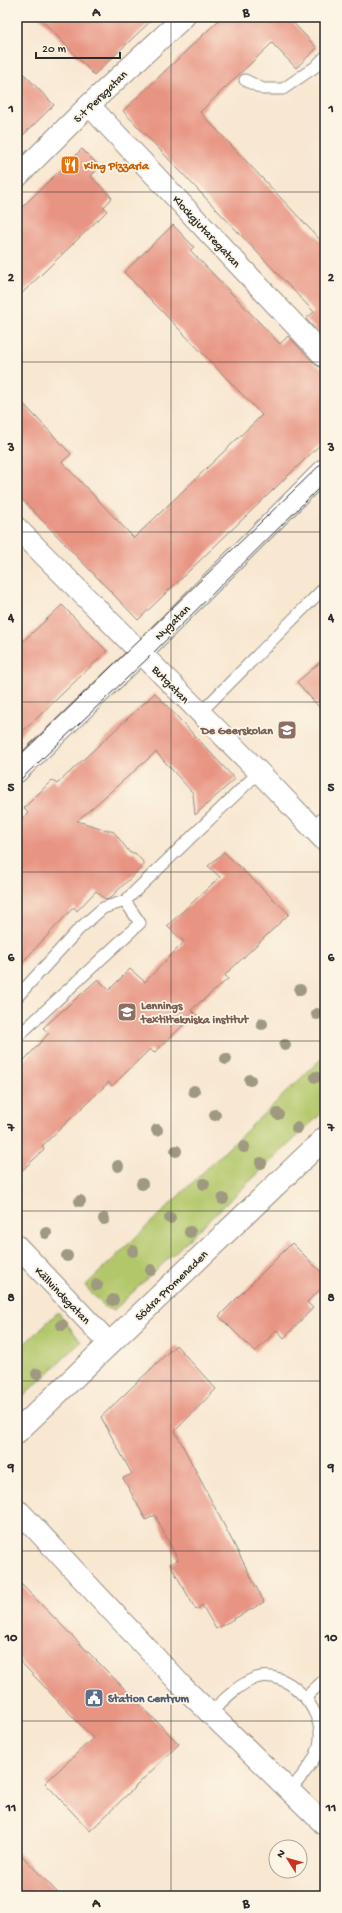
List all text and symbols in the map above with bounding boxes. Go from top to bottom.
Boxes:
text: A [91,6,101,21]
text: B [242,6,251,21]
scale bar [36,34,120,60]
text: 20 m [42,43,67,57]
street label: S:t Persgatan [72,68,131,127]
text: 1 [7,102,14,117]
text: 1 [327,102,334,117]
restaurant icon: King Pizzaria [59,154,81,176]
place label: King Pizzaria [83,160,150,174]
street label: Klockgjutaregatan [168,193,243,272]
text: 2 [8,271,15,286]
text: 2 [328,271,335,286]
text: 3 [7,441,15,456]
text: 3 [327,441,335,456]
street label: Nygatan [153,603,194,644]
text: 4 [7,611,15,626]
text: 4 [327,611,335,626]
street label: Butgatan [147,663,191,708]
school or university icon: De Geerskolan [276,719,298,741]
place label: De Geerskolan [200,725,273,739]
text: 5 [8,781,15,796]
text: 5 [328,781,335,796]
text: 6 [8,951,15,966]
text: 6 [328,951,335,966]
place label: Lennings textiltekniska institut [140,1000,249,1028]
school or university icon: Lennings textiltekniska institut [116,1001,138,1023]
text: 7 [7,1121,16,1136]
text: 7 [327,1121,336,1136]
street label: Södra Promenaden [133,1248,212,1325]
street label: Källvindsgatan [31,1265,93,1328]
text: 8 [7,1291,15,1306]
text: 8 [327,1291,335,1306]
text: 9 [7,1461,15,1476]
text: 9 [327,1461,335,1476]
text: 10 [4,1631,18,1646]
text: 10 [324,1631,338,1646]
public building icon: Station Centrum [83,1687,105,1709]
place label: Station Centrum [108,1693,190,1707]
text: 11 [5,1801,16,1816]
text: 11 [325,1801,336,1816]
north arrow [268,1839,308,1879]
text: N [275,1848,289,1861]
text: A [91,1897,101,1912]
text: B [242,1897,251,1912]

